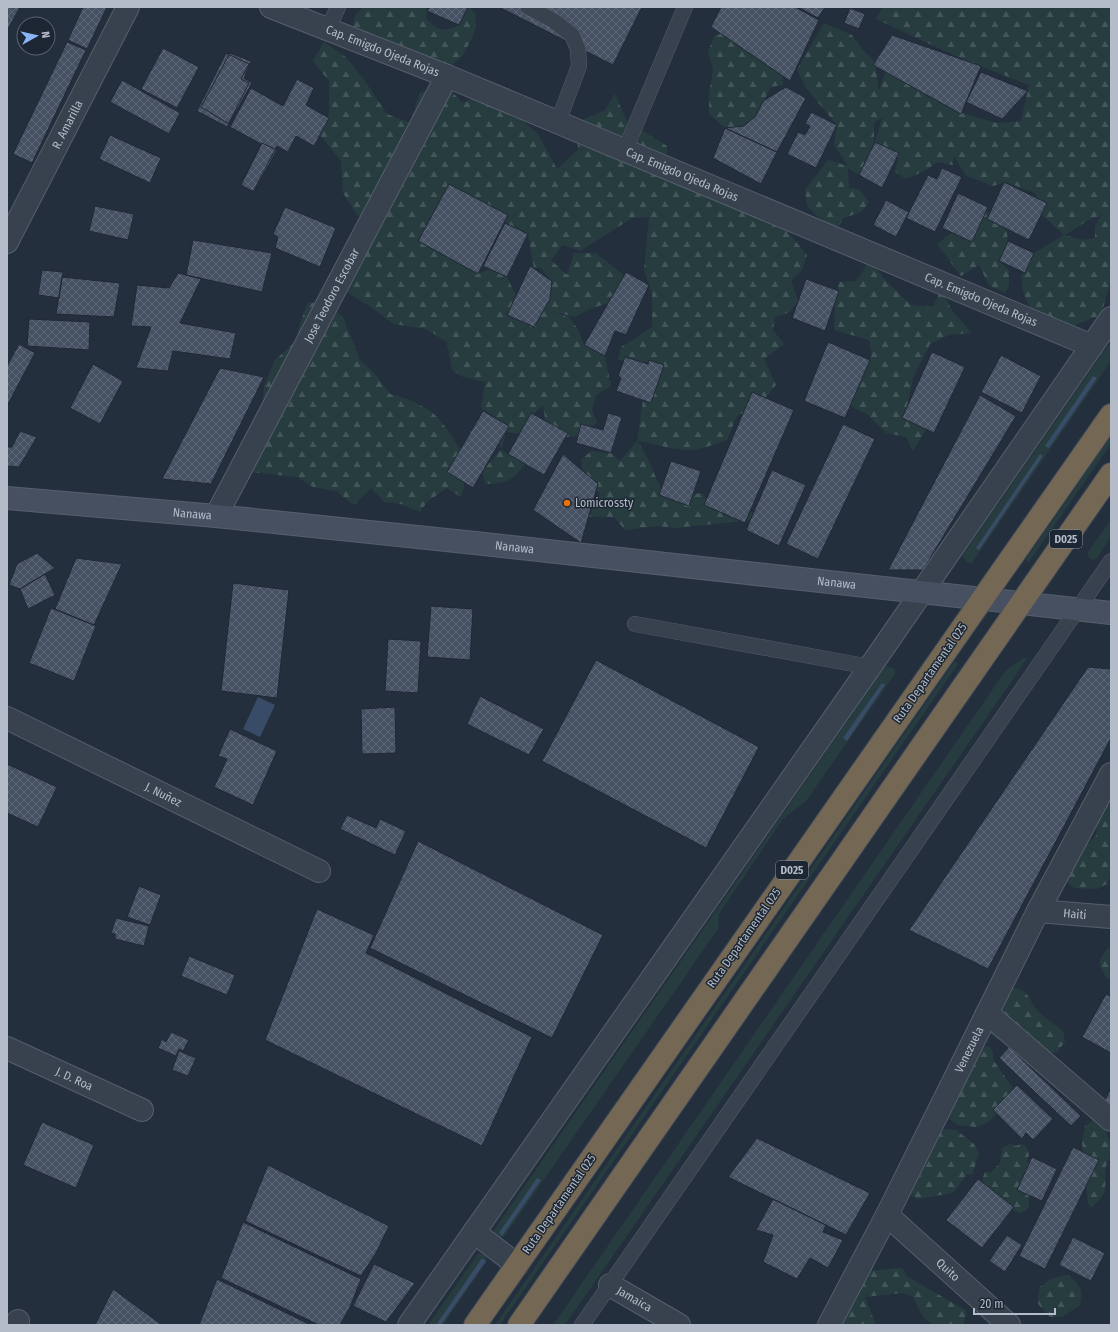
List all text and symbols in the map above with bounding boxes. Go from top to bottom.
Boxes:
north arrow [16,16,56,56]
street label: Cap. Emigdo Ojeda Rojas [324,22,441,79]
text: N [39,31,52,39]
street label: R. Amarilla [49,98,86,151]
street label: Cap. Emigdo Ojeda Rojas [624,145,741,204]
street label: Jose Teodoro Escobar [301,245,363,345]
street label: Cap. Emigdo Ojeda Rojas [923,270,1039,329]
place label: Lomicrossty [575,496,634,510]
marker: Lomicrossty [562,498,572,508]
street label: Nanawa [172,505,212,523]
road number: D025 [1050,530,1082,548]
street label: Nanawa [494,538,535,556]
street label: Nanawa [817,574,857,592]
street label: Ruta Departamental 025 [890,620,970,725]
street label: J. Nuñez [143,780,184,810]
road number: D025 [776,861,808,879]
street label: Ruta Departamental 025 [704,885,784,990]
street label: Haiti [1063,906,1087,922]
street label: Venezuela [952,1024,987,1075]
street label: J. D. Roa [53,1064,95,1093]
street label: Ruta Departamental 025 [519,1151,599,1256]
street label: Quito [933,1256,963,1284]
street label: Jamaica [614,1283,654,1315]
scale bar [974,1290,1055,1316]
text: 20 m [980,1297,1004,1311]

